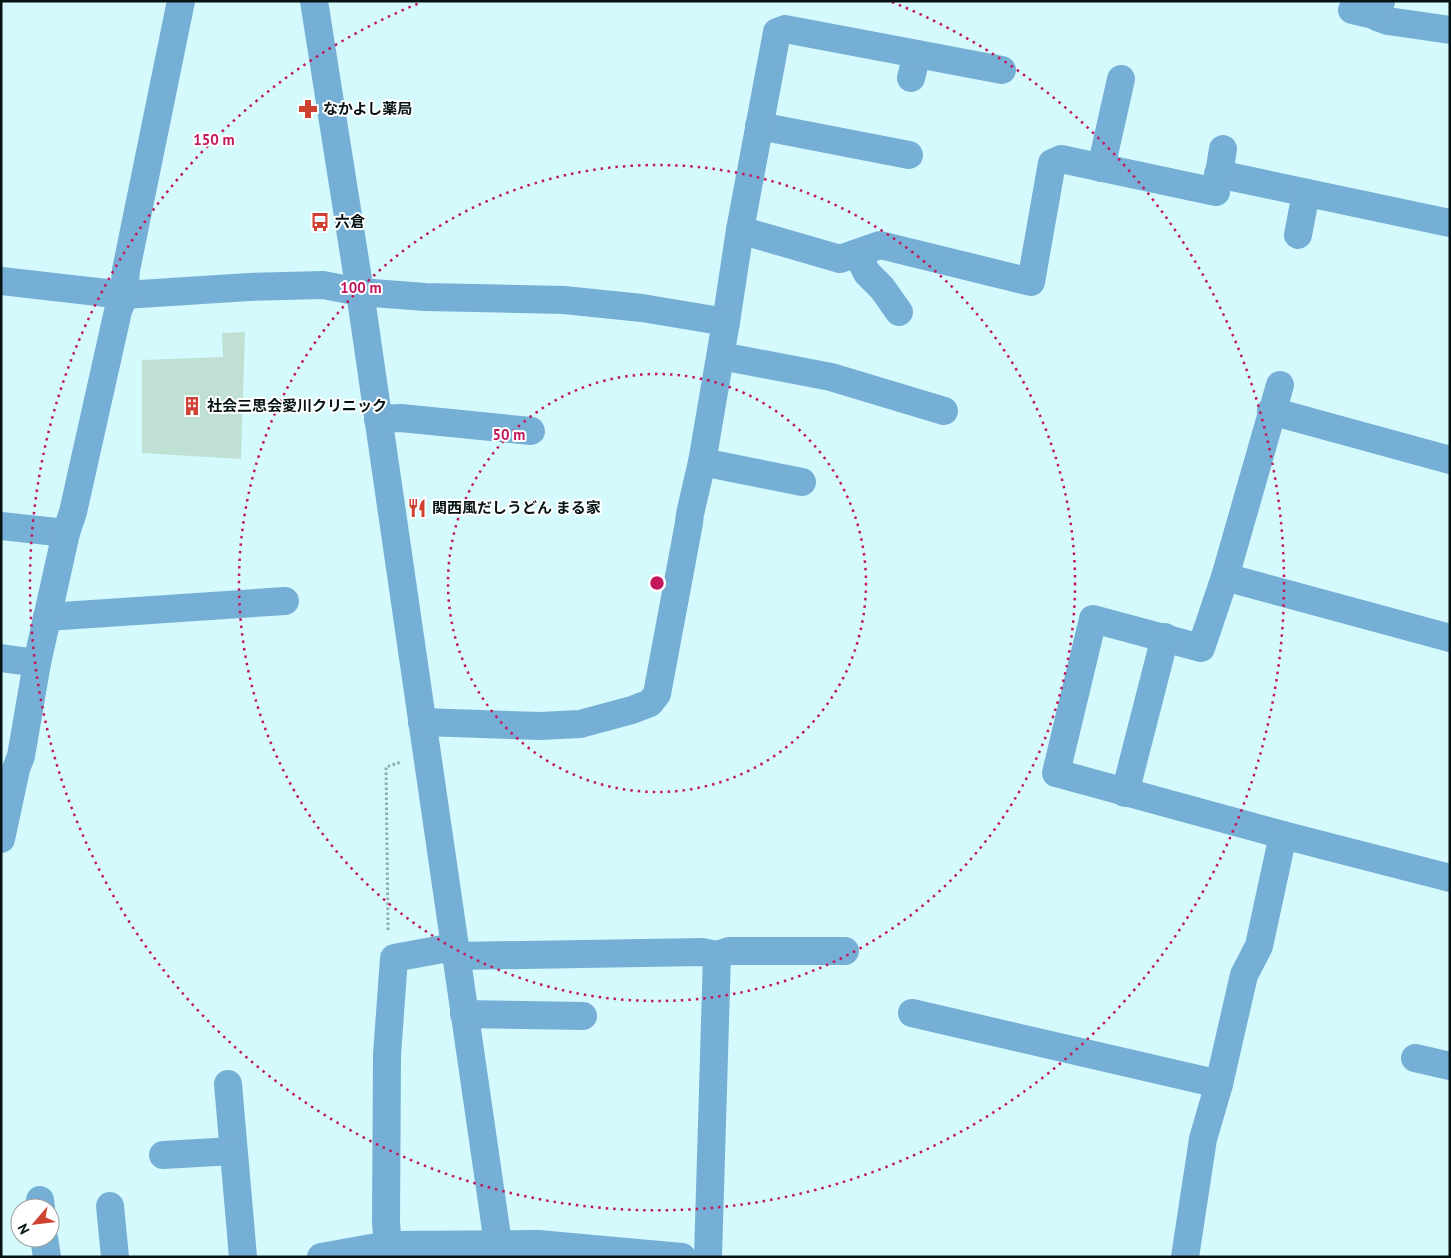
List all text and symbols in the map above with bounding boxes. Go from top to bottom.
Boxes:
pharmacy icon: なかよし薬局 [297,98,319,120]
place label: なかよし薬局 [323,99,412,118]
text: 150 m [193,130,235,149]
bus stop icon: 六倉 [309,211,331,233]
place label: 六倉 [335,212,365,231]
text: 100 m [340,278,382,297]
building icon: 社会三思会愛川クリニック [181,395,203,417]
place label: 社会三思会愛川クリニック [207,396,387,415]
text: 50 m [493,425,525,444]
restaurant icon: 関西風だしうどん まる家 [406,497,428,519]
place label: 関西風だしうどん まる家 [432,498,601,517]
centre of rings [648,574,666,592]
north arrow [10,1198,60,1248]
text: N [13,1221,34,1237]

